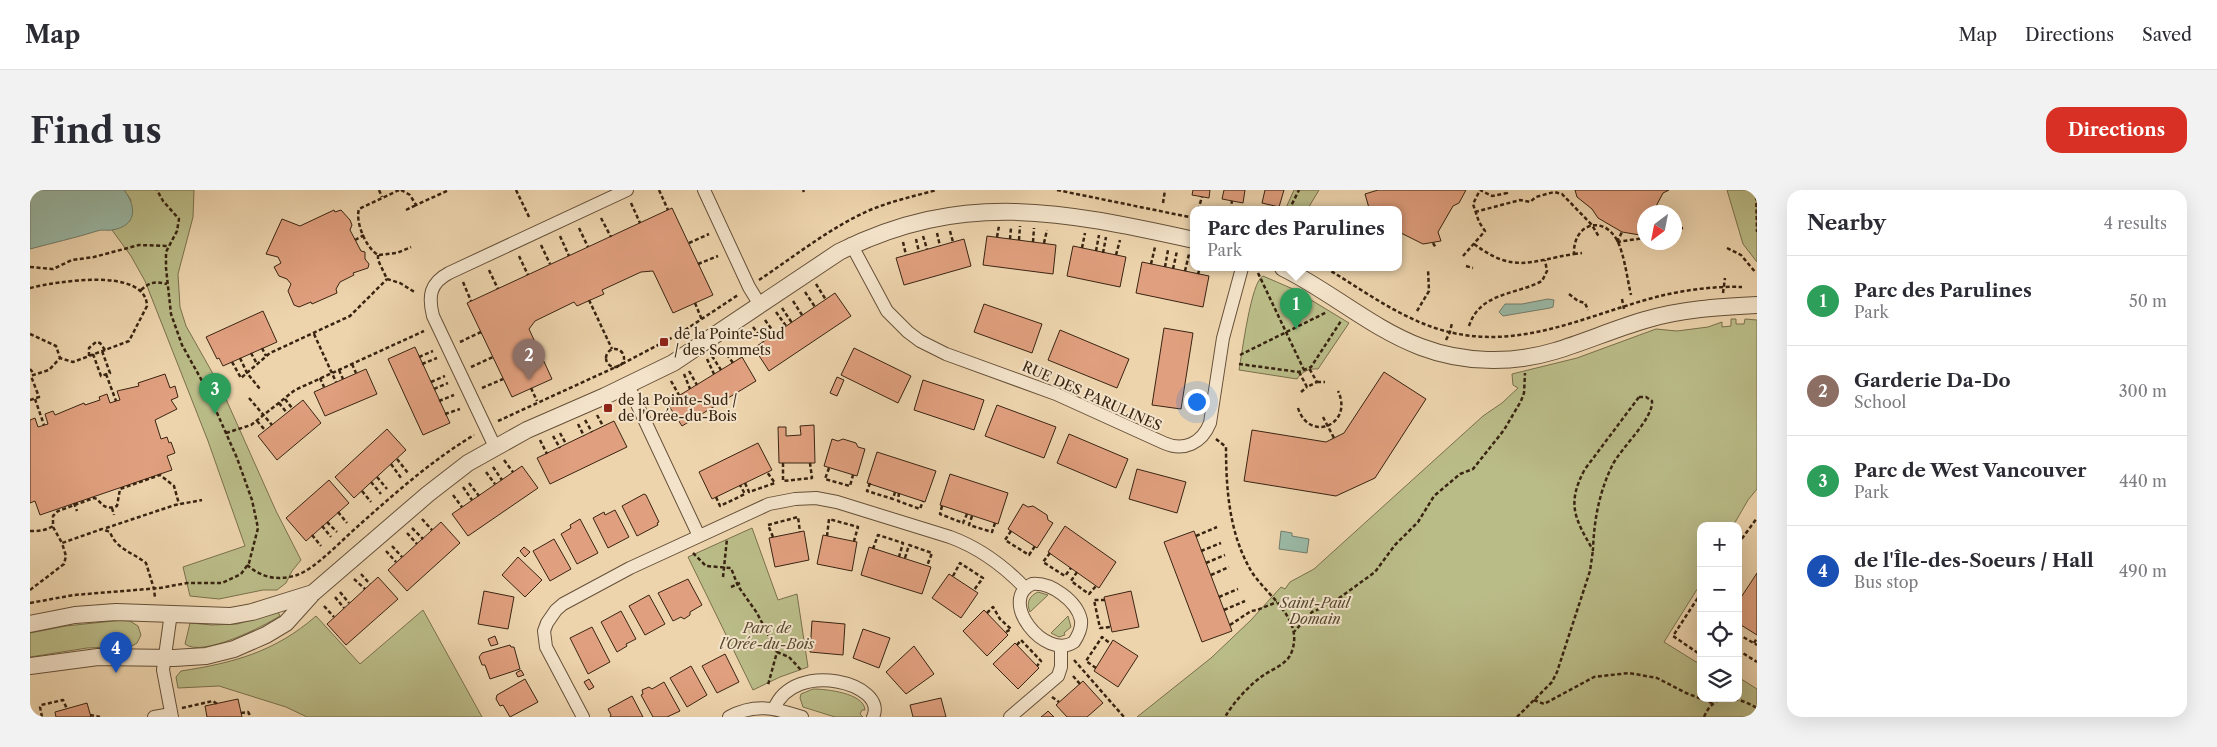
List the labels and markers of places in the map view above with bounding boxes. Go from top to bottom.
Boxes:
pin: 1 [1280,288,1312,329]
place label: de la Pointe-Sud / des Sommets [674,325,785,359]
marker: de la Pointe-Sud / des Sommets [658,336,670,348]
pin: 2 [513,339,545,380]
pin: 3 [199,373,231,414]
place label: de la Pointe-Sud / de l'Orée-du-Bois [618,391,737,425]
marker: de la Pointe-Sud / de l'Orée-du-Bois [602,402,614,414]
pin: 4 [100,632,132,673]

